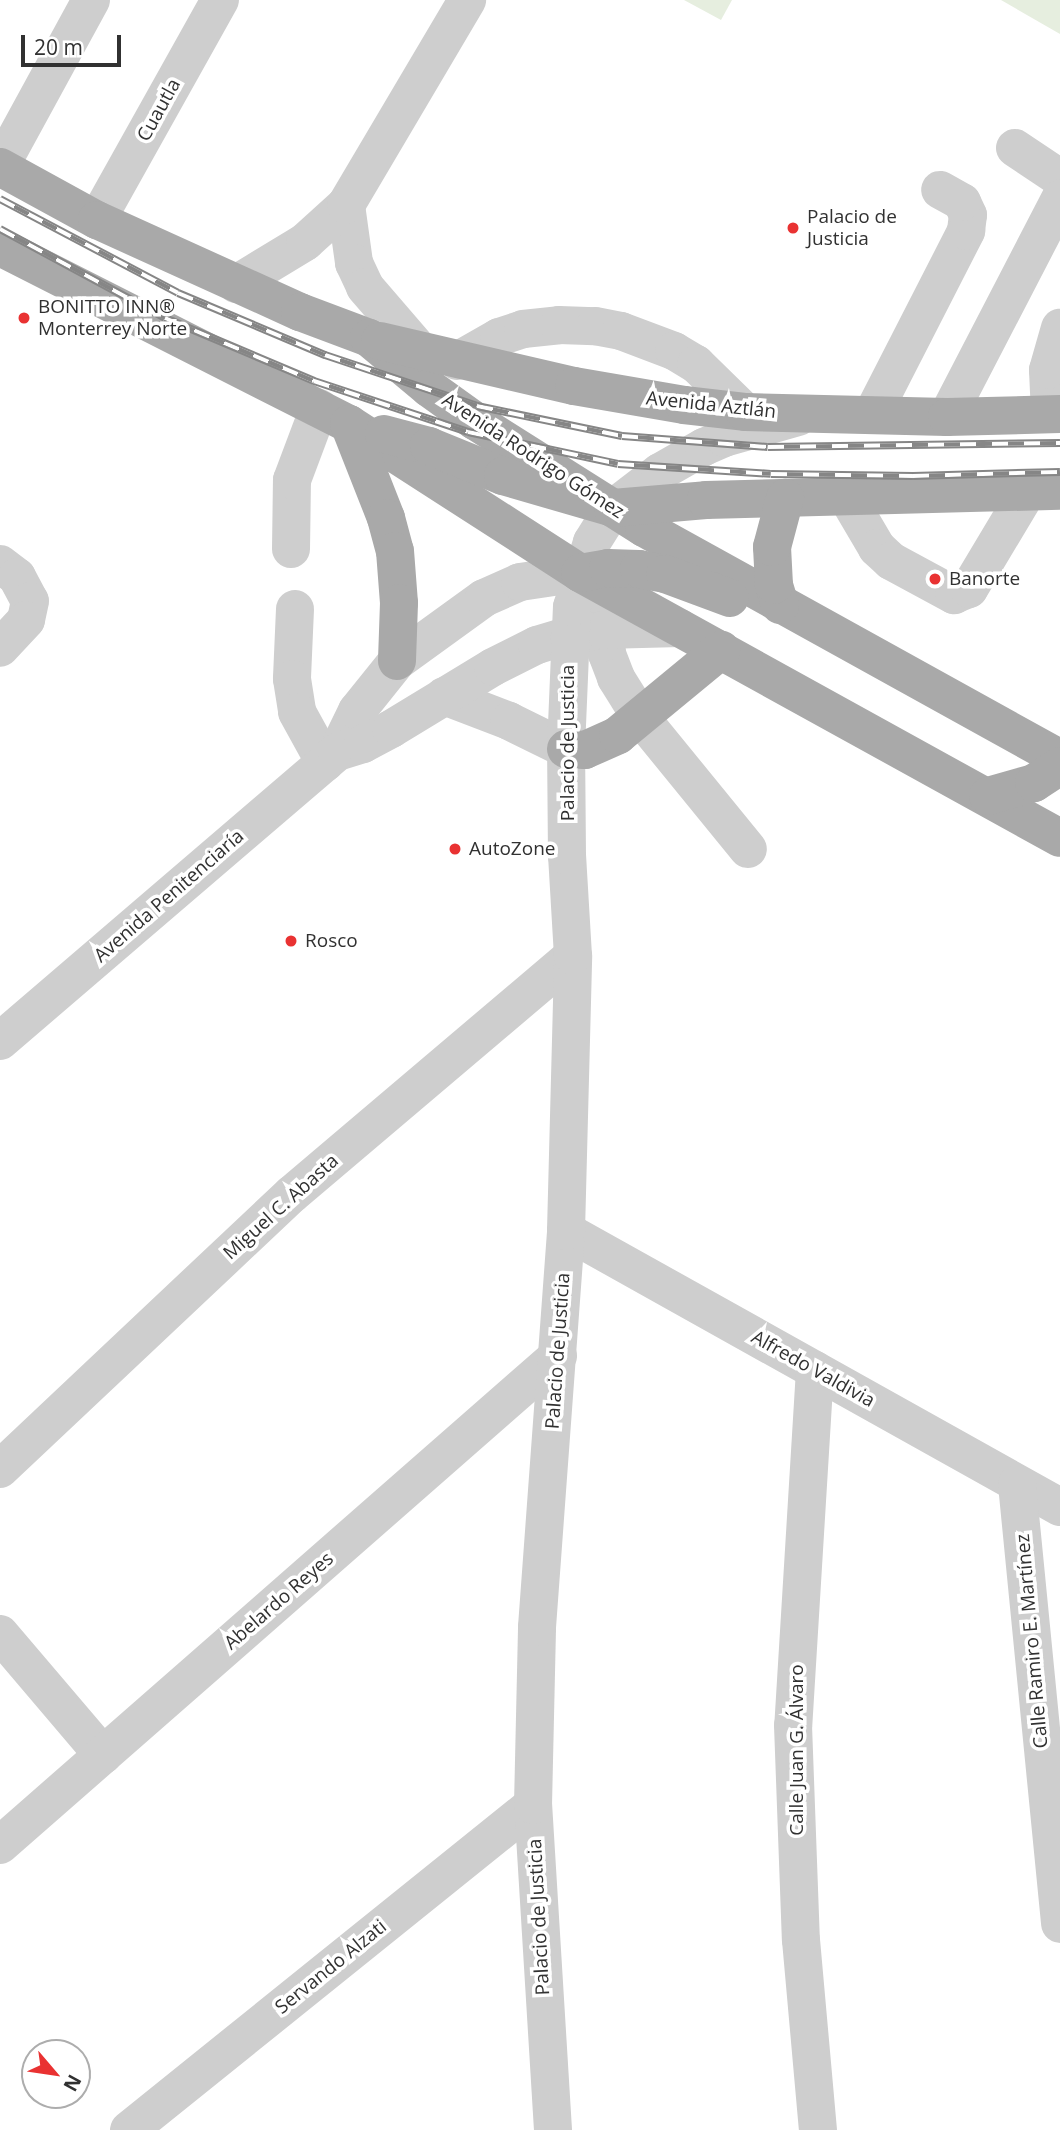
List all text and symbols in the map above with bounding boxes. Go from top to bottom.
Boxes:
scale bar [24,21,124,65]
text: 20 m [34,33,83,61]
street label: Cuautla [133,75,185,145]
place label: Palacio de Justicia [807,206,897,250]
marker: Palacio de Justicia [785,220,801,236]
place label: BONITTO INN® Monterrey Norte [38,296,187,340]
marker: BONITTO INN® Monterrey Norte [16,310,32,326]
street label: Avenida Aztlán [645,387,777,423]
street label: Avenida Rodrigo Gómez [438,389,628,523]
place label: Banorte [949,568,1020,590]
marker: Banorte [927,571,943,587]
street label: Palacio de Justicia [557,665,579,821]
street label: Avenida Penitenciaría [89,825,249,967]
place label: AutoZone [469,838,555,860]
marker: AutoZone [447,841,463,857]
place label: Rosco [305,930,358,952]
marker: Rosco [283,933,299,949]
street label: Miguel C. Abasta [219,1149,343,1265]
street label: Palacio de Justicia [541,1272,575,1430]
street label: Alfredo Valdivia [747,1326,879,1412]
street label: Calle Ramiro E. Martínez [1011,1533,1053,1749]
street label: Abelardo Reyes [220,1547,338,1655]
street label: Calle Juan G. Álvaro [786,1664,808,1836]
street label: Palacio de Justicia [524,1838,554,1996]
street label: Servando Alzati [271,1915,391,2019]
north arrow [21,2039,91,2109]
text: N [58,2070,88,2096]

